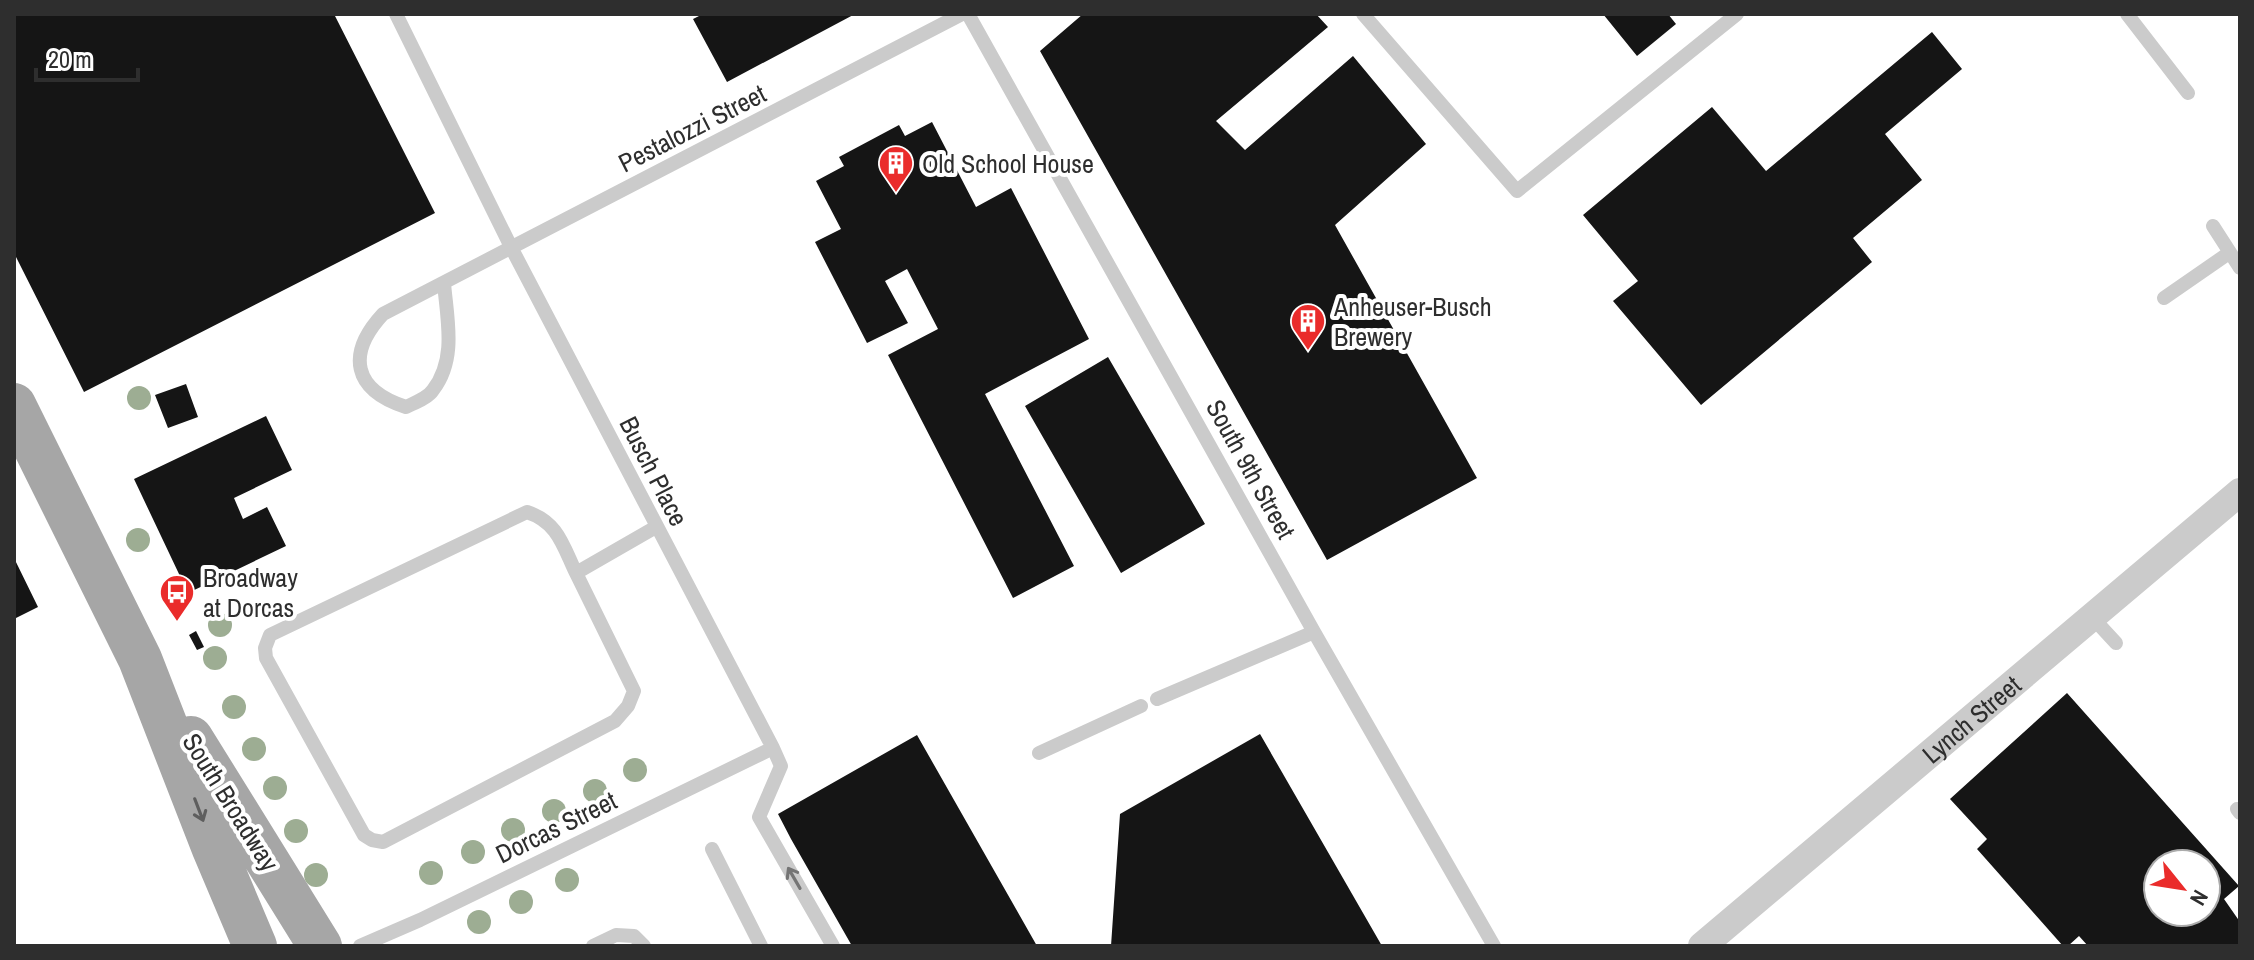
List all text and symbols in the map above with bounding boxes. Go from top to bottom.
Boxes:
scale bar [36,32,138,82]
text: 20 m [48,43,92,75]
street label: Pestalozzi Street [612,76,772,180]
building icon: Old School House [877,144,915,194]
place label: Old School House [922,146,1094,181]
place label: Anheuser-Busch Brewery [1333,289,1492,354]
building icon: Anheuser-Busch Brewery [1289,302,1327,352]
street label: South 9th Street [1198,393,1304,545]
street label: Busch Place [612,410,696,532]
place label: Broadway at Dorcas [203,560,298,625]
bus stop icon: Broadway at Dorcas [158,573,196,623]
street label: Lynch Street [1914,667,2028,771]
street label: South Broadway [175,726,287,878]
street label: Dorcas Street [490,783,622,871]
one-way arrow [193,797,207,822]
north arrow [2142,848,2222,928]
one-way arrow [786,867,801,891]
text: N [2183,885,2216,911]

